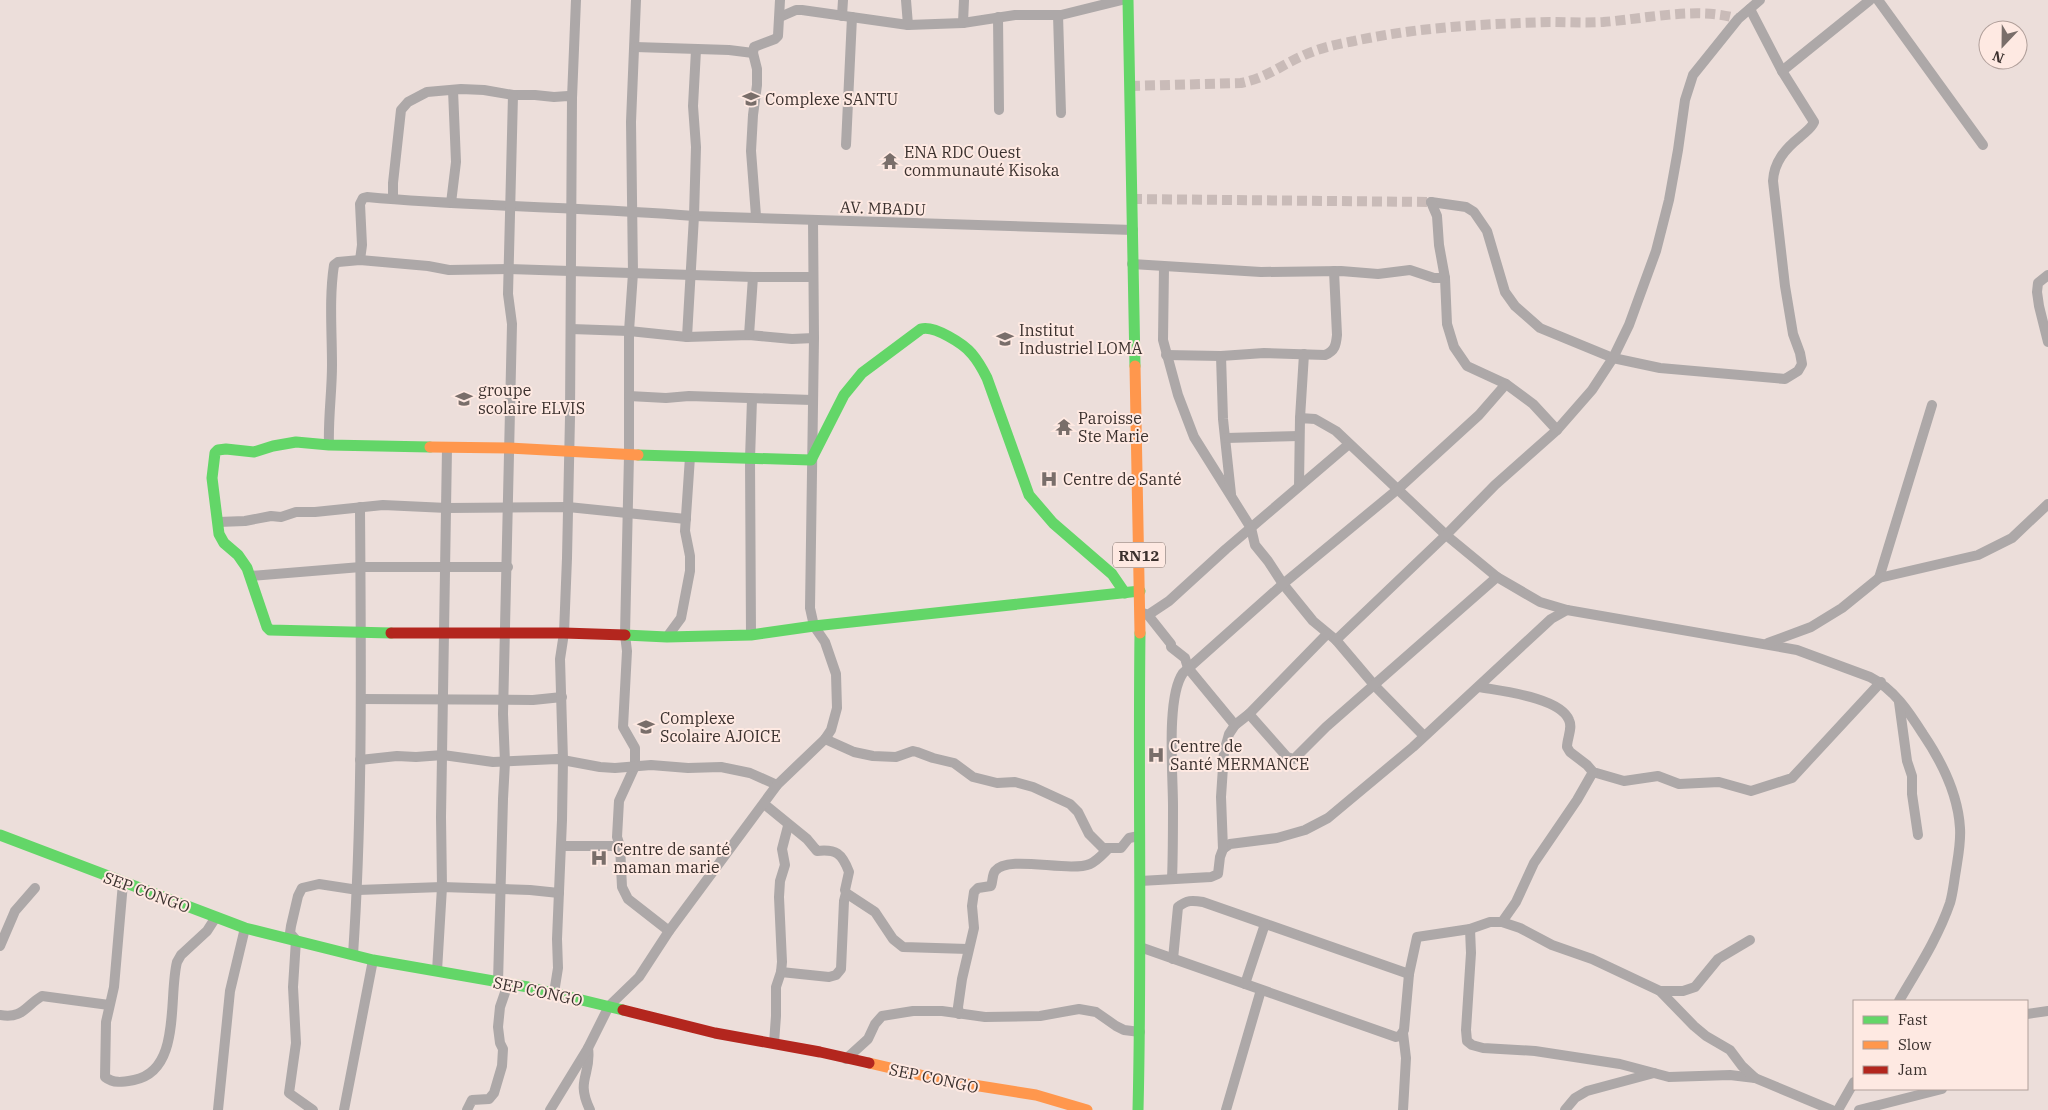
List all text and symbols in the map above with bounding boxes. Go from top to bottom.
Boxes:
north arrow [1978,20,2028,70]
text: N [1990,47,2007,67]
school or university icon: Complexe SANTU [741,89,761,109]
place label: Complexe SANTU [765,89,899,109]
place label: ENA RDC Ouest communauté Kisoka [904,142,1060,180]
temple icon: ENA RDC Ouest communauté Kisoka [880,151,900,171]
street label: AV. MBADU [840,197,927,220]
place label: Institut Industriel LOMA [1019,320,1143,358]
school or university icon: Institut Industriel LOMA [995,329,1015,349]
place label: groupe scolaire ELVIS [478,380,585,418]
school or university icon: groupe scolaire ELVIS [454,389,474,409]
place label: Paroisse Ste Marie [1078,408,1149,446]
temple icon: Paroisse Ste Marie [1054,417,1074,437]
hospital icon: Centre de Santé [1039,469,1059,489]
place label: Centre de Santé [1063,469,1182,489]
road number: RN12 [1113,542,1165,568]
place label: Complexe Scolaire AJOICE [660,708,781,746]
school or university icon: Complexe Scolaire AJOICE [636,717,656,737]
place label: Centre de Santé MERMANCE [1170,736,1309,774]
hospital icon: Centre de Santé MERMANCE [1146,745,1166,765]
place label: Centre de santé maman marie [613,839,730,877]
hospital icon: Centre de santé maman marie [589,848,609,868]
street label: SEP CONGO [101,867,193,917]
street label: SEP CONGO [492,972,584,1010]
legend [1853,1000,2028,1090]
text: Fast [1898,1010,1928,1029]
text: Slow [1898,1035,1932,1054]
street label: SEP CONGO [888,1059,980,1097]
text: Jam [1898,1060,1927,1079]

